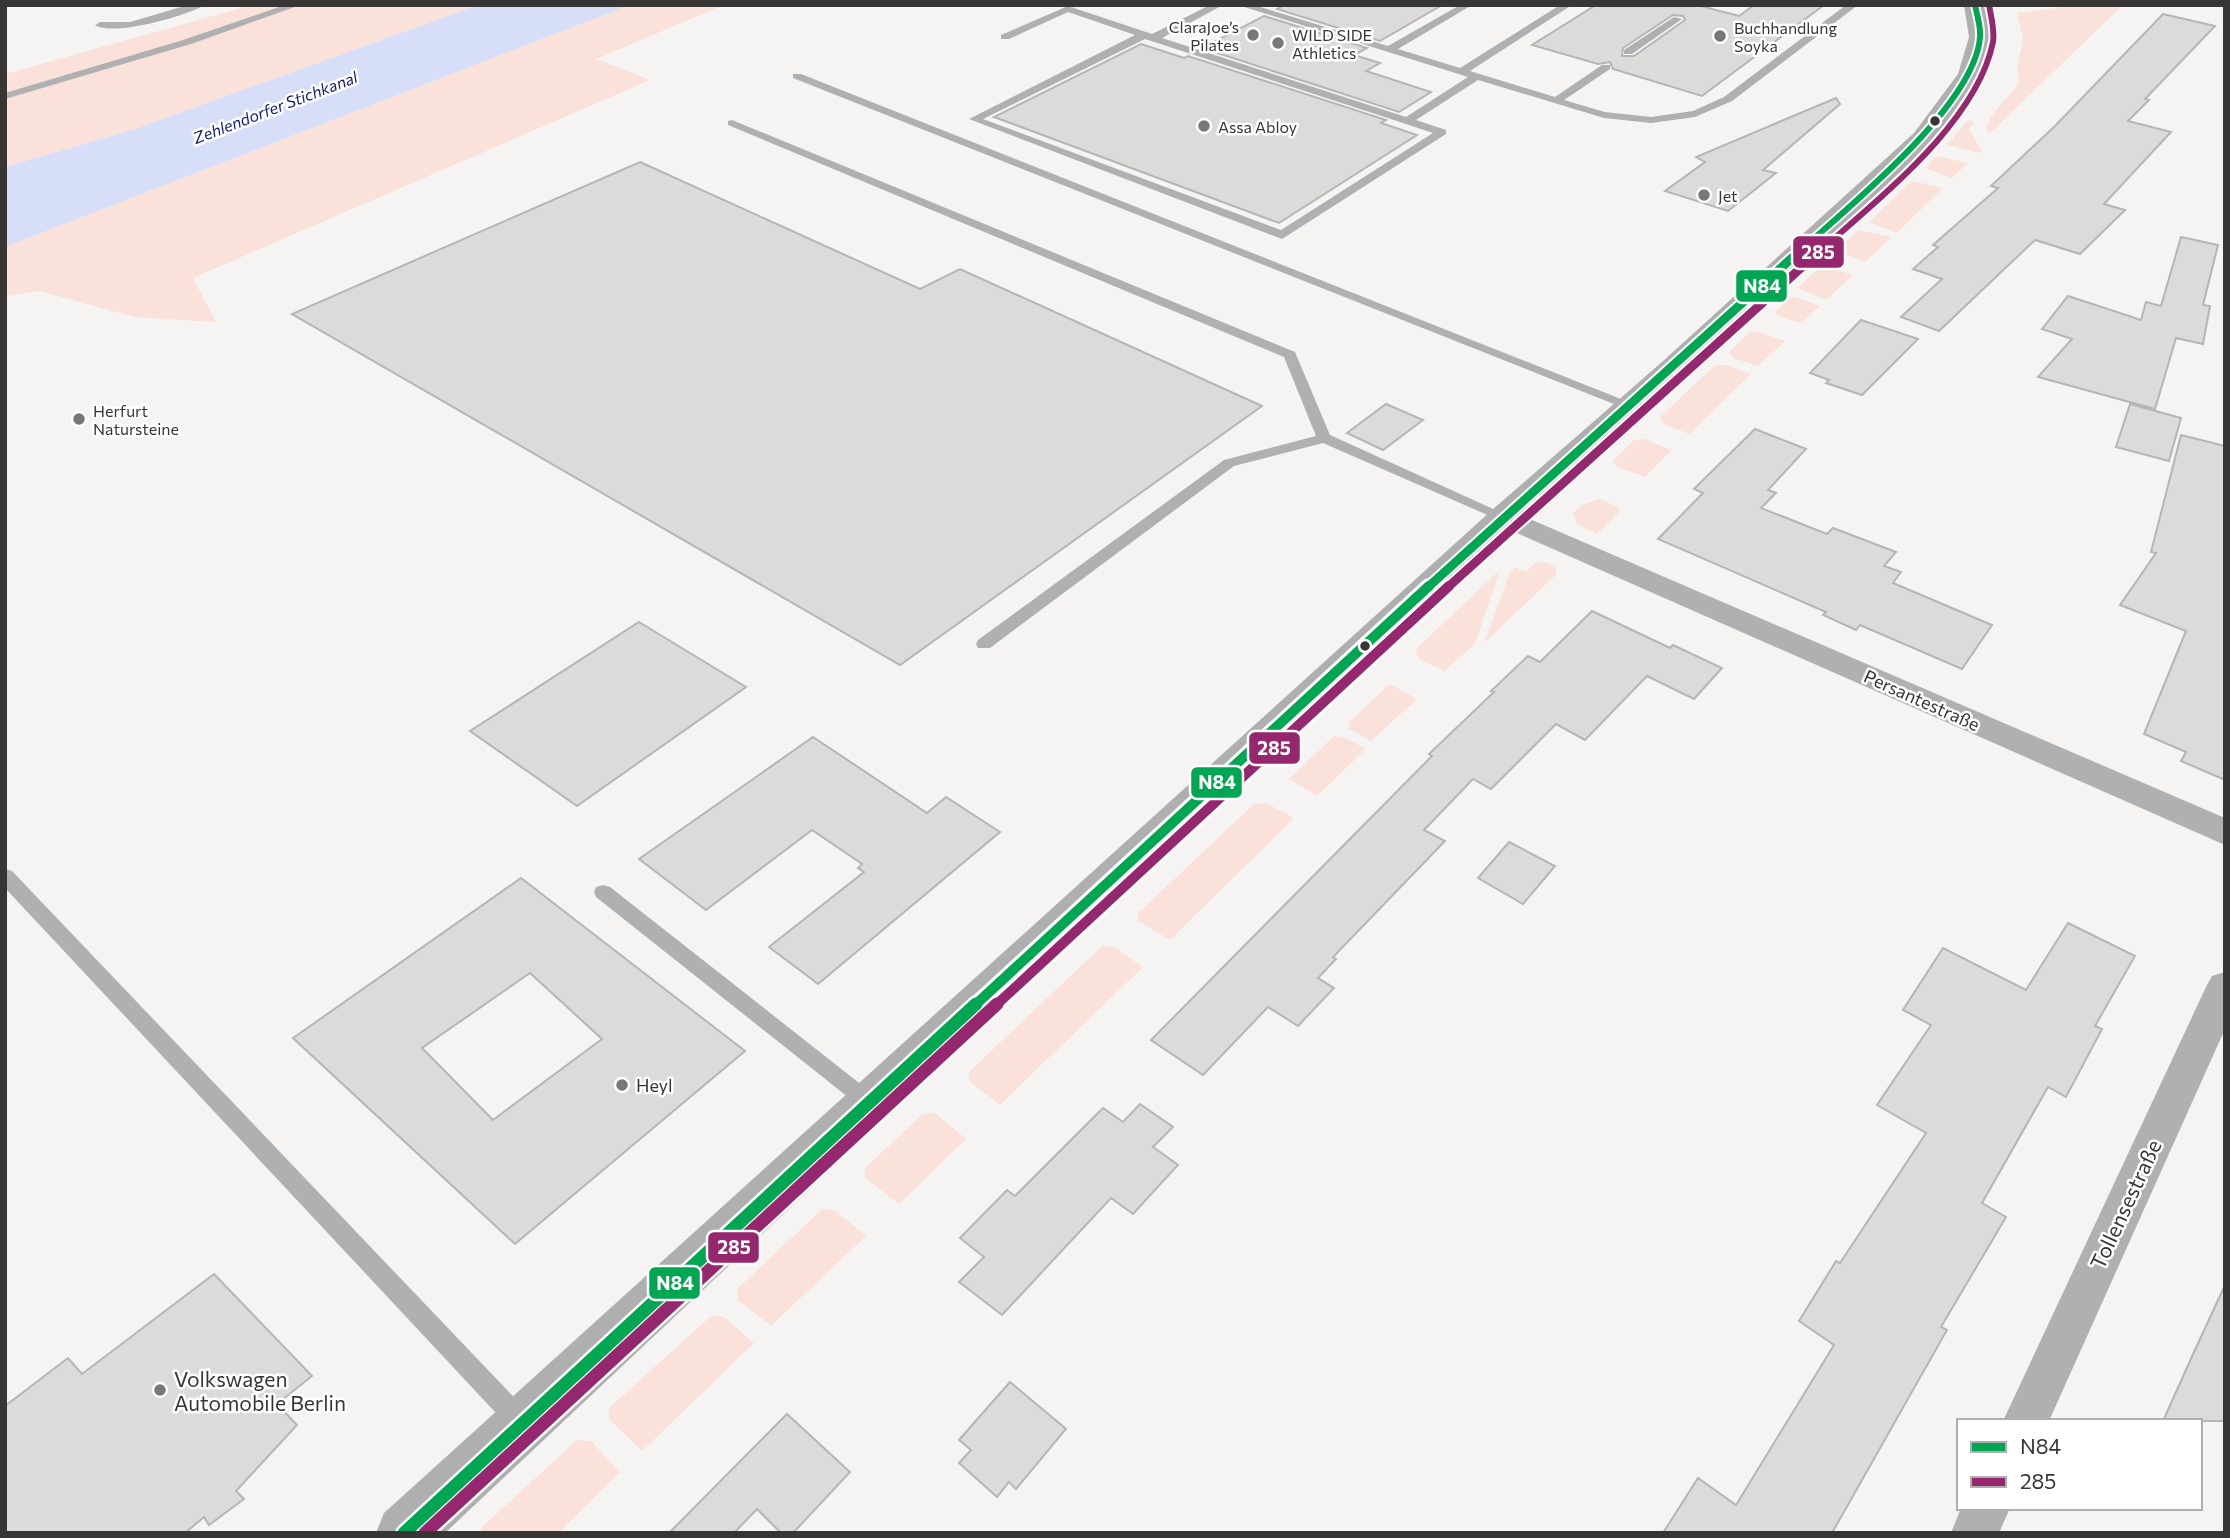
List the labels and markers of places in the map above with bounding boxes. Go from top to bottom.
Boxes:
place label: ClaraJoe’s Pilates [1169,17,1239,54]
place label: Buchhandlung Soyka [1734,18,1837,55]
place label: WILD SIDE Athletics [1292,25,1372,62]
marker: ClaraJoe’s Pilates [1245,27,1261,43]
marker: Buchhandlung Soyka [1712,28,1728,44]
marker: WILD SIDE Athletics [1270,35,1286,51]
unlabelled marker [1928,114,1942,128]
place label: Assa Abloy [1218,117,1297,136]
marker: Assa Abloy [1196,118,1212,134]
place label: Jet [1718,186,1738,205]
marker: Jet [1696,187,1712,203]
place label: Herfurt Natursteine [93,401,179,438]
marker: Herfurt Natursteine [71,411,87,427]
unlabelled marker [1358,639,1372,653]
place label: Heyl [636,1074,673,1096]
marker: Heyl [614,1077,630,1093]
place label: Volkswagen Automobile Berlin [174,1366,346,1415]
marker: Volkswagen Automobile Berlin [152,1382,168,1398]

